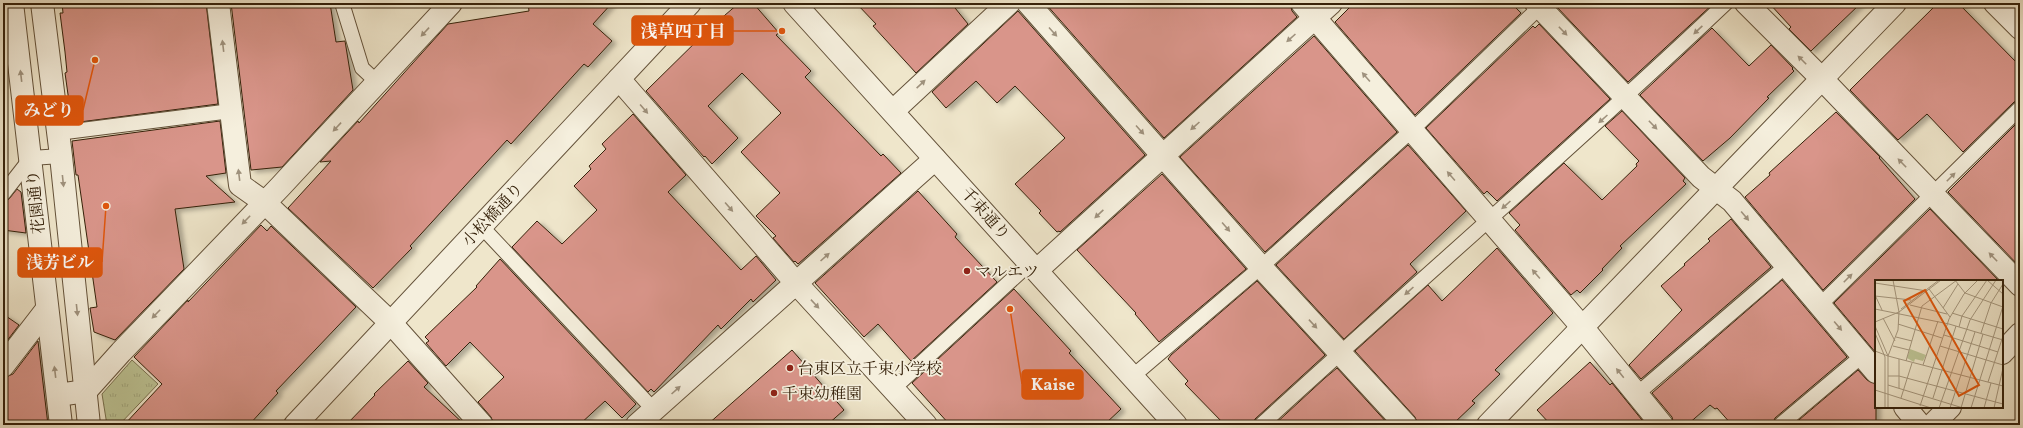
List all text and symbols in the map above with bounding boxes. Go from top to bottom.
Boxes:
callout: 浅草四丁目 [632,16,733,45]
text: 浅草四丁目 [641,21,726,44]
one-way arrow [1693,25,1703,35]
one-way arrow [1558,26,1568,36]
one-way arrow [420,27,430,37]
one-way arrow [1049,27,1058,37]
one-way arrow [1286,34,1296,43]
one-way arrow [220,40,227,52]
one-way arrow [1797,55,1807,65]
one-way arrow [18,70,24,82]
one-way arrow [1362,73,1371,82]
one-way arrow [917,80,926,89]
callout: みどり [16,96,83,125]
text: みどり [24,100,75,123]
one-way arrow [640,103,649,114]
one-way arrow [1598,114,1608,123]
one-way arrow [1648,120,1657,130]
one-way arrow [1190,121,1200,131]
one-way arrow [332,122,341,132]
one-way arrow [1135,124,1144,135]
one-way arrow [1898,158,1907,168]
street label: 花園通り [23,169,51,235]
one-way arrow [236,169,242,181]
one-way arrow [1446,170,1455,181]
one-way arrow [1946,172,1956,182]
one-way arrow [60,175,67,187]
street label: 小松橋通り [458,179,529,252]
street label: 千束通り [955,183,1014,245]
one-way arrow [1500,200,1511,209]
one-way arrow [725,202,734,212]
one-way arrow [1094,209,1104,218]
one-way arrow [1740,211,1749,221]
one-way arrow [242,216,251,225]
one-way arrow [1221,222,1230,232]
callout: 浅芳ビル [18,248,102,277]
text: 浅芳ビル [26,252,94,275]
one-way arrow [820,252,831,261]
one-way arrow [1988,252,1998,262]
place label: マルエツ [975,262,1039,284]
marker: マルエツ [962,266,972,276]
one-way arrow [1531,269,1541,279]
one-way arrow [1843,273,1853,283]
inset map [1875,280,2003,408]
one-way arrow [1403,287,1414,296]
one-way arrow [811,299,820,309]
one-way arrow [74,304,80,316]
one-way arrow [152,309,161,320]
one-way arrow [1308,318,1317,329]
one-way arrow [1833,321,1842,332]
place label: 台東区立千束小学校 [798,359,942,381]
marker: 台東区立千束小学校 [785,363,795,373]
one-way arrow [52,366,58,378]
one-way arrow [1616,368,1624,379]
callout: Kaise [1022,370,1083,399]
text: Kaise [1031,374,1075,397]
place label: 千束幼稚園 [782,384,862,406]
one-way arrow [671,385,681,394]
marker: 千束幼稚園 [769,388,779,398]

